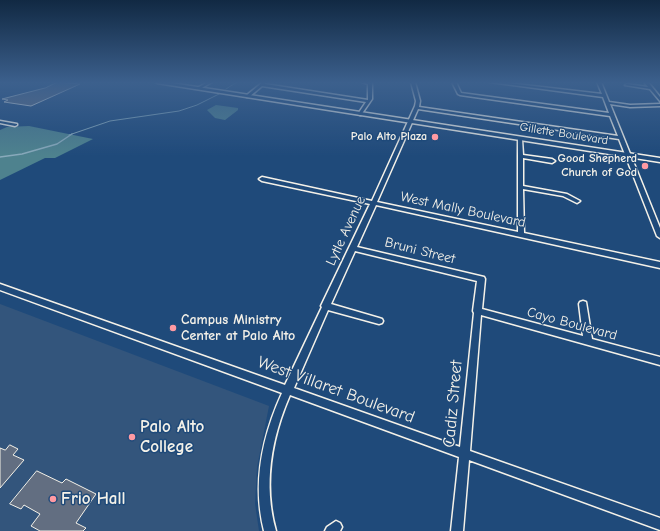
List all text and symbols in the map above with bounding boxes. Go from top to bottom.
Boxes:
street label: Gillette Boulevard [519,120,609,148]
place label: Palo Alto Plaza [351,130,427,144]
marker: Palo Alto Plaza [430,132,440,142]
place label: Good Shepherd Church of God [558,152,637,180]
marker: Good Shepherd Church of God [640,161,650,171]
street label: West Mally Boulevard [399,189,527,231]
street label: Lytle Avenue [323,194,369,268]
street label: Bruni Street [383,234,457,268]
street label: Cayo Boulevard [525,304,619,344]
place label: Campus Ministry Center at Palo Alto [181,312,295,344]
marker: Campus Ministry Center at Palo Alto [168,323,178,333]
street label: West Villaret Boulevard [255,352,417,428]
street label: Cadiz Street [439,359,467,449]
place label: Palo Alto College [140,417,204,457]
marker: Palo Alto College [127,432,137,442]
place label: Frio Hall [61,489,125,509]
marker: Frio Hall [48,494,58,504]

